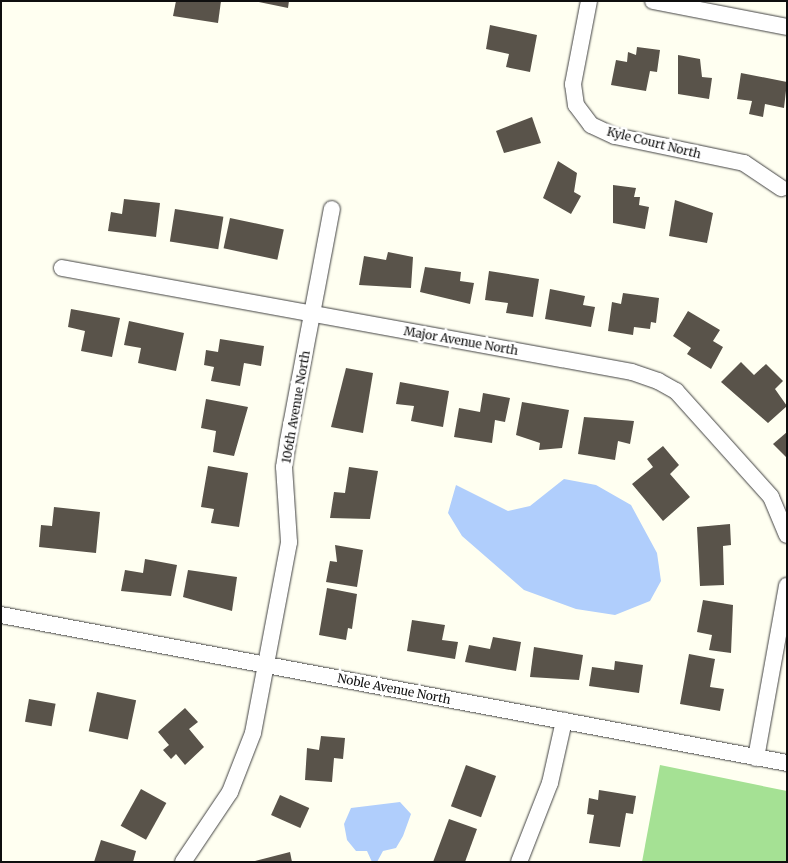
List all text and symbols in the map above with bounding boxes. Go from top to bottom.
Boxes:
street label: Kyle Court North [605,124,703,162]
street label: Major Avenue North [403,324,519,358]
street label: 106th Avenue North [279,350,313,464]
street label: Noble Avenue North [336,671,452,707]

